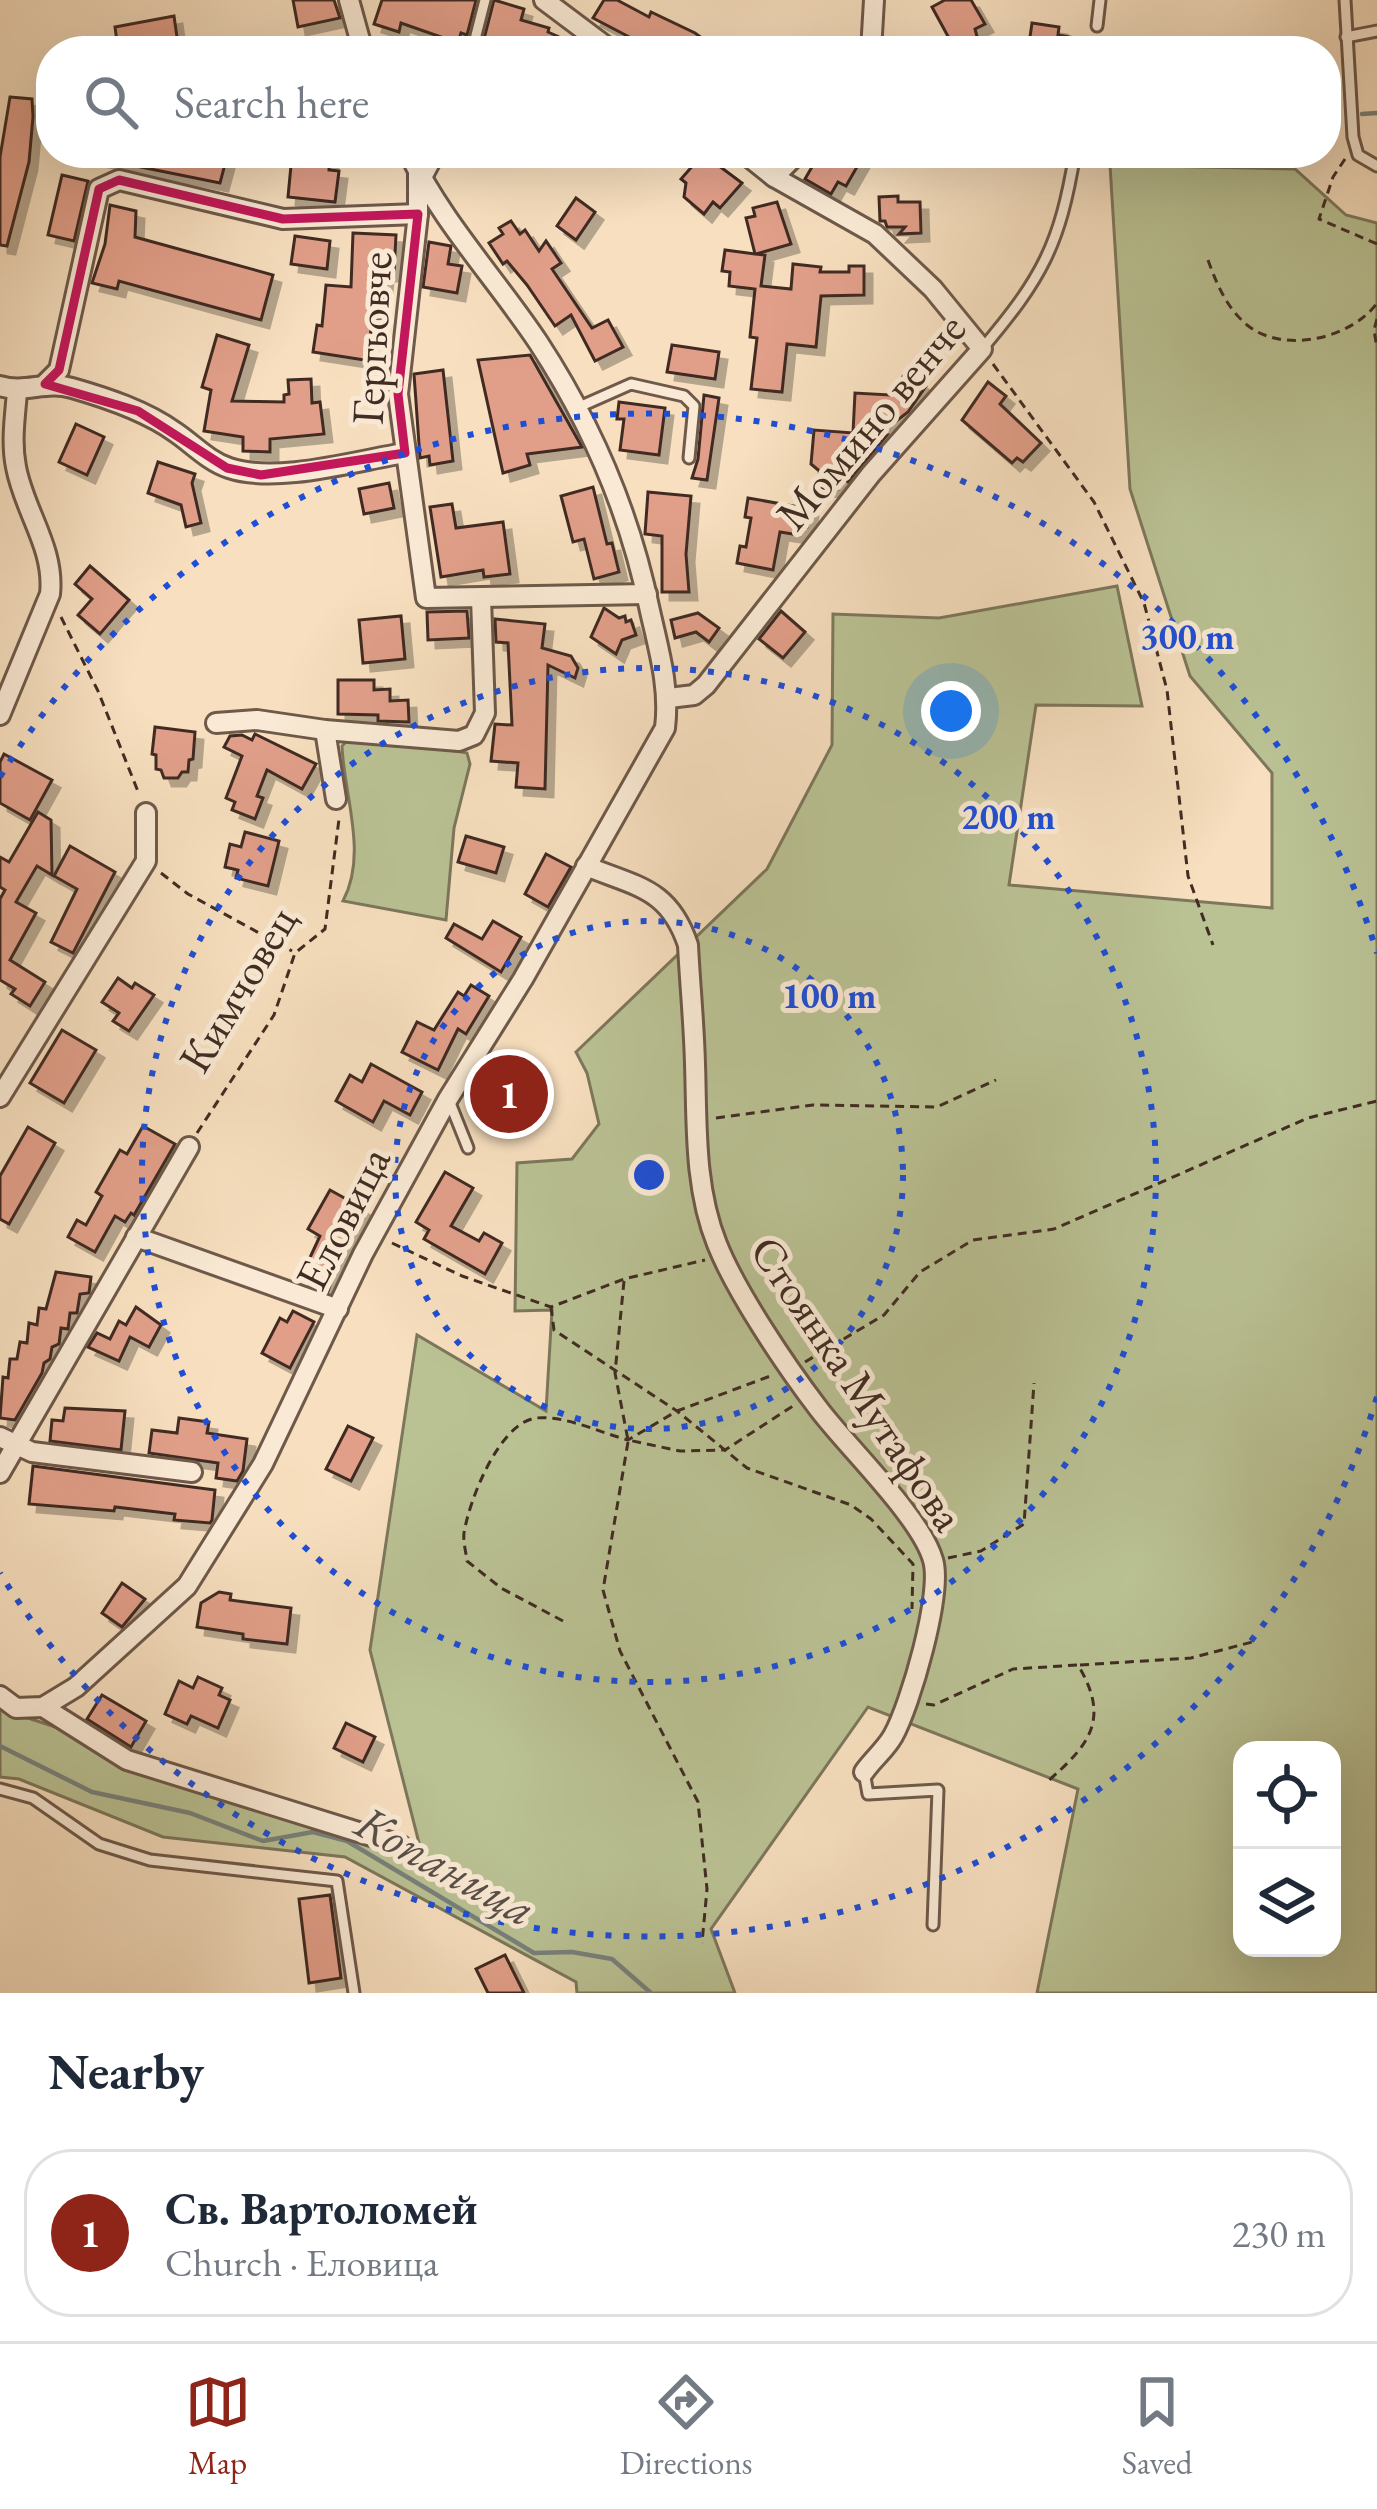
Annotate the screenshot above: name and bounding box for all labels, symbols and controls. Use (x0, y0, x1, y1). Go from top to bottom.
search box (36, 36, 1341, 168)
icon: search (78, 69, 144, 135)
text: Search here (174, 73, 369, 131)
street label: Гергьовче (338, 250, 404, 426)
street label: Момино венче (762, 301, 978, 541)
text: 300 m (1140, 613, 1234, 660)
your location (921, 681, 981, 741)
text: 200 m (961, 793, 1055, 840)
street label: Кимчовец (165, 895, 310, 1083)
text: 100 m (782, 972, 876, 1019)
pin: 1 (470, 1049, 548, 1139)
street label: Еловица (281, 1137, 403, 1299)
centre of rings (628, 1154, 670, 1196)
street label: Стоянка Мутафова (738, 1224, 978, 1542)
map controls (1233, 1741, 1341, 1957)
button: locate (1233, 1741, 1341, 1849)
water label: Копаница (344, 1790, 547, 1940)
button: layers (1233, 1849, 1341, 1957)
text: Nearby (48, 2038, 204, 2104)
text: Св. Вартоломей (165, 2179, 478, 2237)
text: 1 (80, 2208, 100, 2259)
text: 230 m (1232, 2208, 1326, 2259)
text: Church · Еловица (165, 2237, 439, 2288)
tab: Map (185, 2369, 251, 2484)
tab: Directions (620, 2369, 753, 2484)
tab: Saved (1122, 2369, 1192, 2484)

